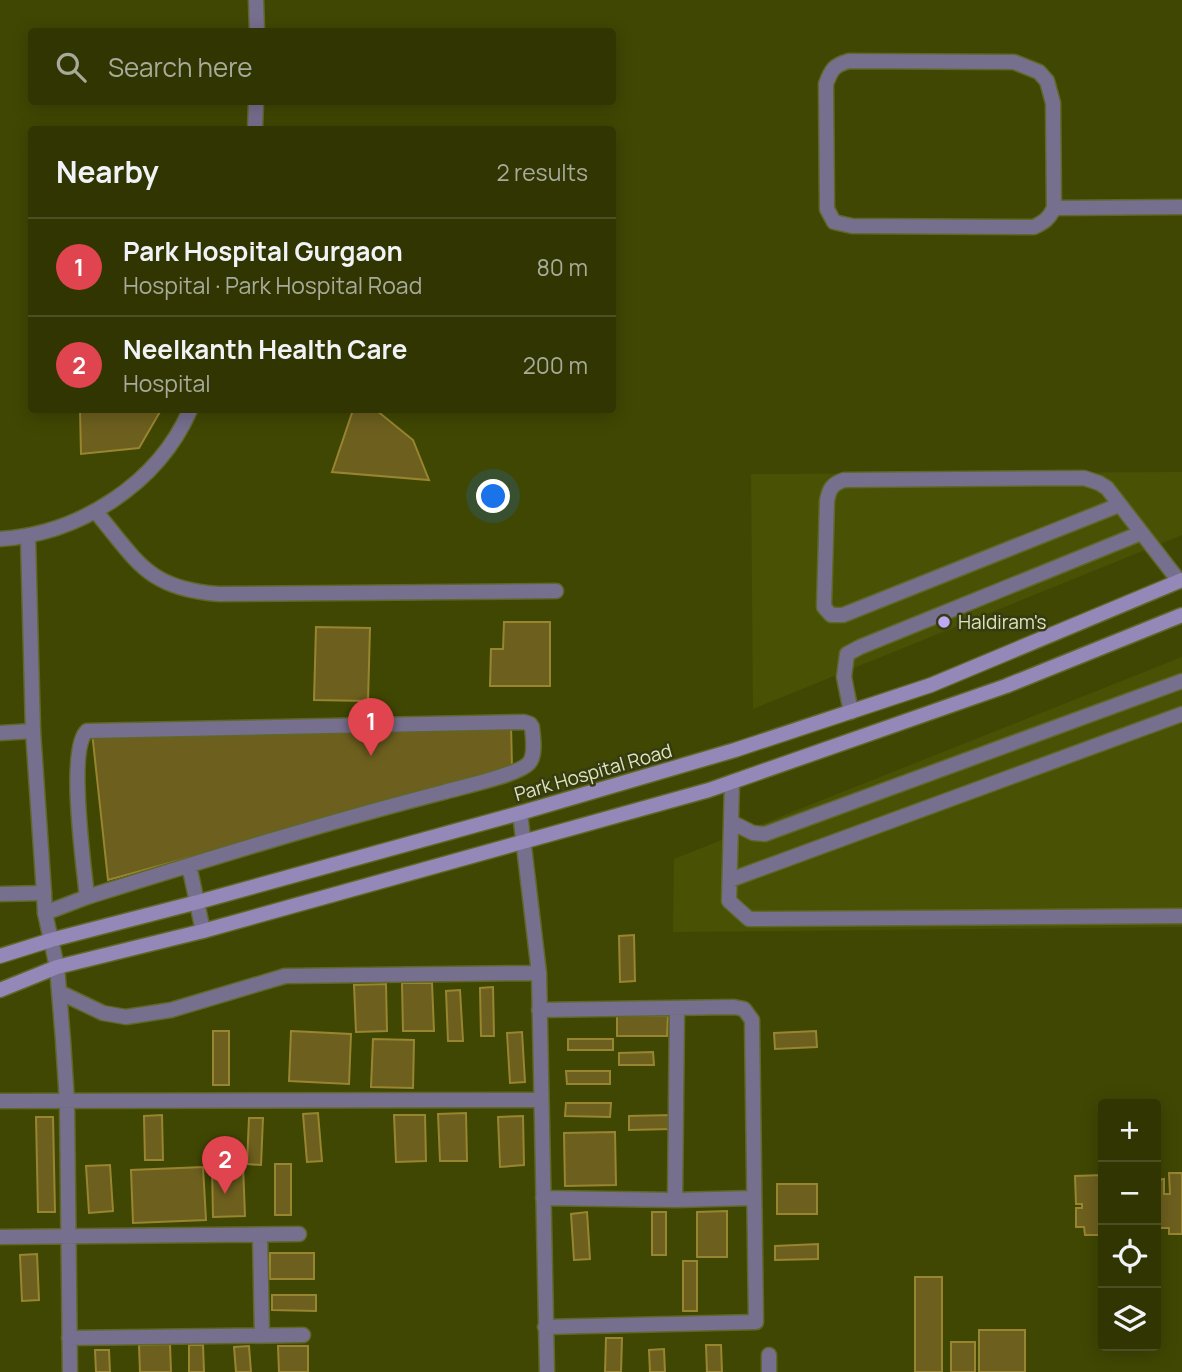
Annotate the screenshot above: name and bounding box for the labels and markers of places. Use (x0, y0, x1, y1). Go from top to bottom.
place label: Haldiram's (958, 609, 1047, 635)
marker: Haldiram's (936, 614, 952, 630)
pin: 1 (348, 698, 394, 756)
pin: 2 (202, 1136, 248, 1194)

